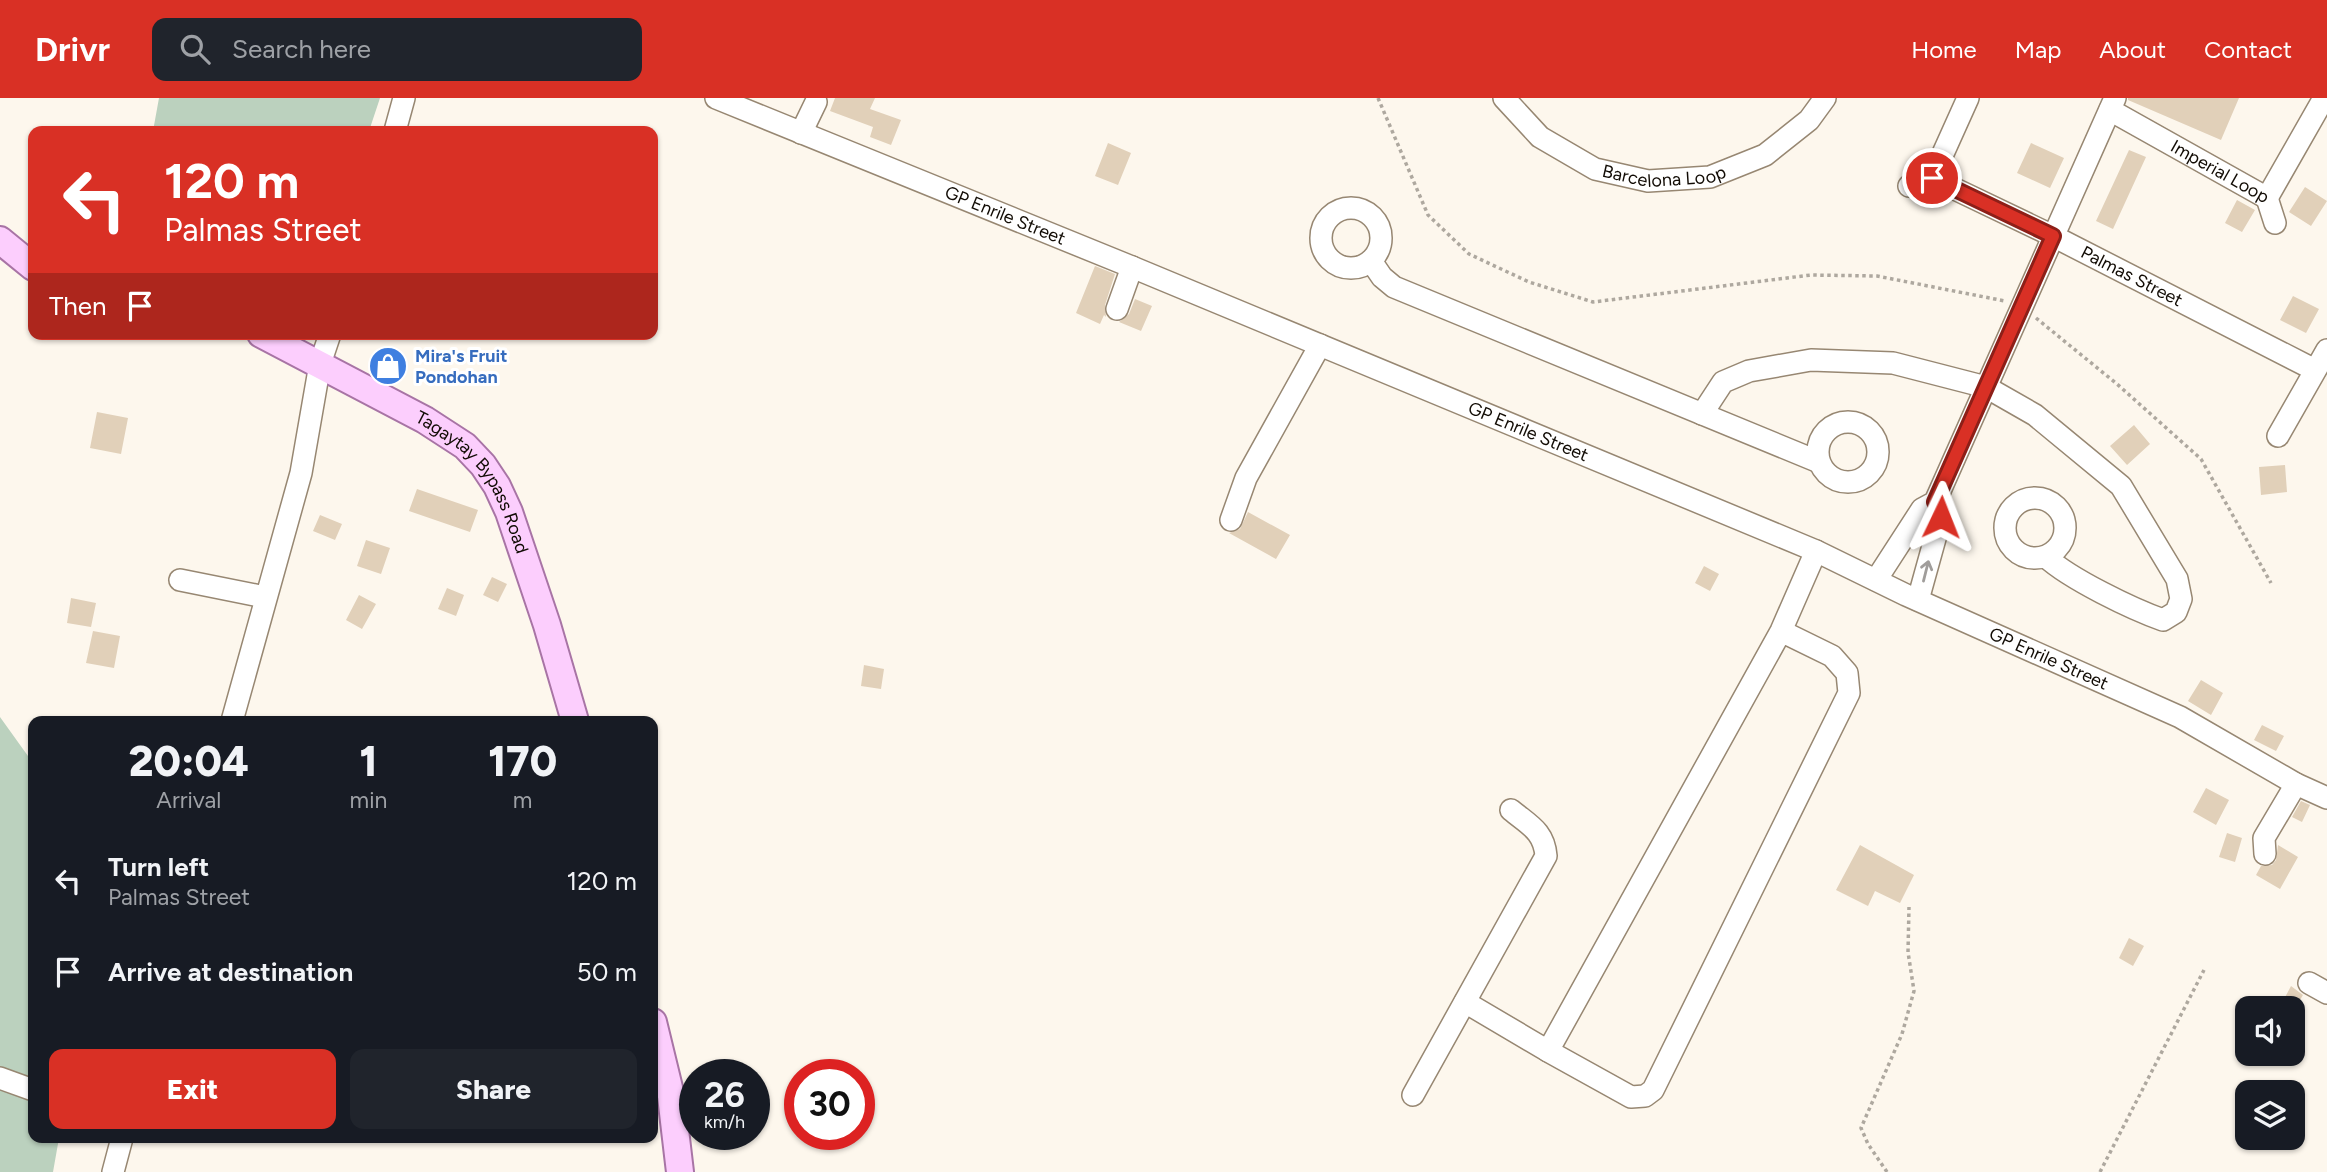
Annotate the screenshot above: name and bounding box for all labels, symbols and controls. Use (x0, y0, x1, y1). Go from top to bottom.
search box (152, 18, 642, 81)
text: Drivr (35, 30, 110, 69)
icon: search (176, 30, 214, 68)
text: Search here (232, 33, 371, 65)
text: Home (1911, 35, 1977, 64)
text: Map (2015, 35, 2061, 64)
text: About (2099, 35, 2166, 64)
text: Contact (2204, 35, 2292, 64)
street label: Imperial Loop (2167, 135, 2273, 208)
pin (1902, 148, 1962, 208)
text: 120 m (164, 151, 299, 210)
icon: left (49, 154, 140, 245)
icon: arrive (1913, 159, 1951, 197)
street label: Barcelona Loop (1600, 160, 1729, 192)
street label: GP Enrile Street (942, 181, 1069, 250)
text: Palmas Street (164, 211, 362, 249)
street label: Palmas Street (2077, 241, 2186, 311)
icon: arrive (121, 287, 159, 325)
text: Then (49, 290, 107, 322)
shop icon: Mira's Fruit Pondohan (367, 345, 409, 387)
place label: Mira's Fruit Pondohan (415, 345, 507, 388)
street label: GP Enrile Street (1465, 397, 1592, 466)
street label: Tagaytay Bypass Road (412, 406, 533, 556)
position arrow (1904, 480, 1978, 554)
one-way arrow (1920, 560, 1933, 583)
street label: GP Enrile Street (1986, 622, 2112, 695)
text: 20:04 (129, 736, 249, 787)
text: 1 (360, 736, 377, 787)
text: 170 (488, 736, 557, 787)
text: Arrival (156, 786, 221, 814)
text: min (350, 786, 387, 814)
text: m (513, 786, 532, 814)
text: Turn left (108, 851, 209, 883)
icon: left (49, 862, 87, 900)
text: 120 m (567, 865, 637, 897)
text: Palmas Street (108, 883, 250, 911)
icon: arrive (49, 953, 87, 991)
text: Arrive at destination (108, 956, 353, 988)
text: 50 m (577, 956, 637, 988)
map controls (2235, 996, 2305, 1150)
button: sound (2235, 996, 2305, 1066)
button: Exit (49, 1049, 336, 1129)
button: Share (350, 1049, 637, 1129)
speed limit sign: 30 (784, 1059, 875, 1150)
text: 26 (704, 1074, 745, 1116)
button: layers (2235, 1080, 2305, 1150)
text: km/h (704, 1111, 745, 1133)

